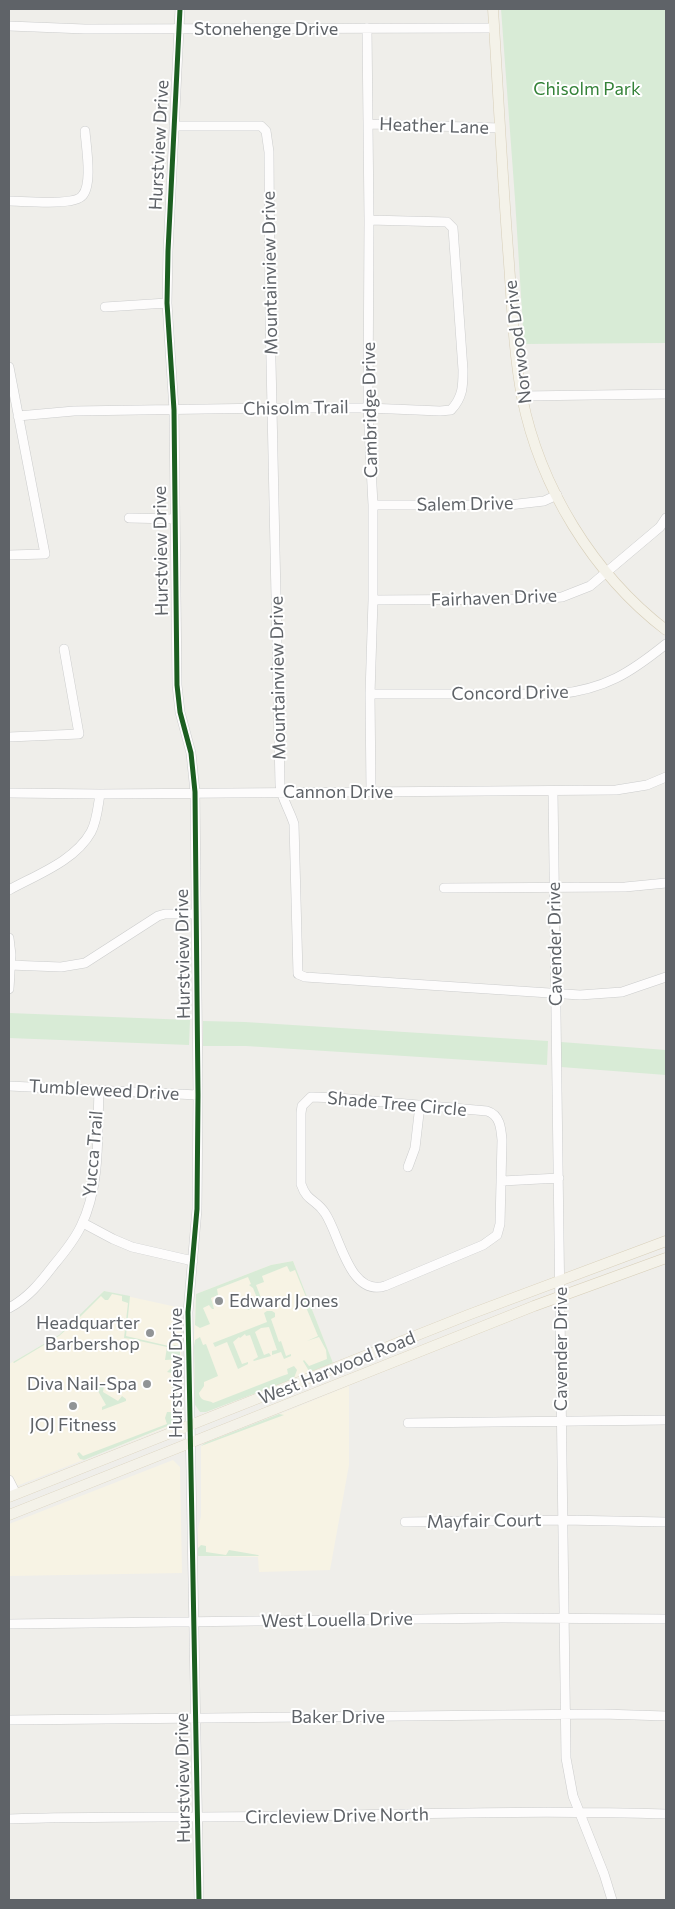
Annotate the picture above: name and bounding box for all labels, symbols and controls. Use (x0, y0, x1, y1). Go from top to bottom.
street label: Stonehenge Drive (194, 18, 338, 40)
park label: Chisolm Park (533, 78, 641, 100)
street label: Hurstview Drive (145, 79, 173, 211)
street label: Heather Lane (379, 113, 489, 139)
street label: Mountainview Drive (258, 191, 282, 355)
street label: Norwood Drive (500, 279, 536, 405)
street label: Cambridge Drive (358, 342, 382, 478)
street label: Chisolm Trail (243, 396, 349, 420)
street label: Hurstview Drive (149, 486, 173, 616)
street label: Salem Drive (416, 492, 514, 516)
street label: Fairhaven Drive (430, 585, 558, 611)
street label: Mountainview Drive (266, 596, 290, 760)
street label: Concord Drive (451, 681, 569, 705)
street label: Cannon Drive (283, 781, 393, 803)
street label: Cavender Drive (543, 882, 567, 1006)
street label: Hurstview Drive (171, 889, 195, 1019)
street label: Tumbleweed Drive (28, 1075, 180, 1105)
street label: Shade Tree Circle (326, 1087, 468, 1121)
street label: Yucca Trail (78, 1110, 108, 1198)
street label: Cavender Drive (550, 1287, 572, 1411)
place label: Edward Jones (229, 1290, 338, 1312)
marker: Edward Jones (213, 1295, 225, 1307)
street label: Hurstview Drive (165, 1308, 187, 1438)
place label: Headquarter Barbershop (36, 1312, 140, 1355)
marker: Headquarter Barbershop (144, 1327, 156, 1339)
street label: West Harwood Road (255, 1327, 419, 1409)
place label: Diva Nail-Spa (27, 1373, 137, 1395)
marker: Diva Nail-Spa (141, 1378, 153, 1390)
marker: JOJ Fitness (67, 1400, 79, 1412)
place label: JOJ Fitness (29, 1414, 117, 1436)
street label: Mayfair Court (426, 1509, 542, 1533)
street label: West Louella Drive (261, 1608, 413, 1632)
street label: Baker Drive (291, 1706, 385, 1728)
street label: Hurstview Drive (171, 1713, 195, 1843)
street label: Circleview Drive North (245, 1804, 429, 1828)

